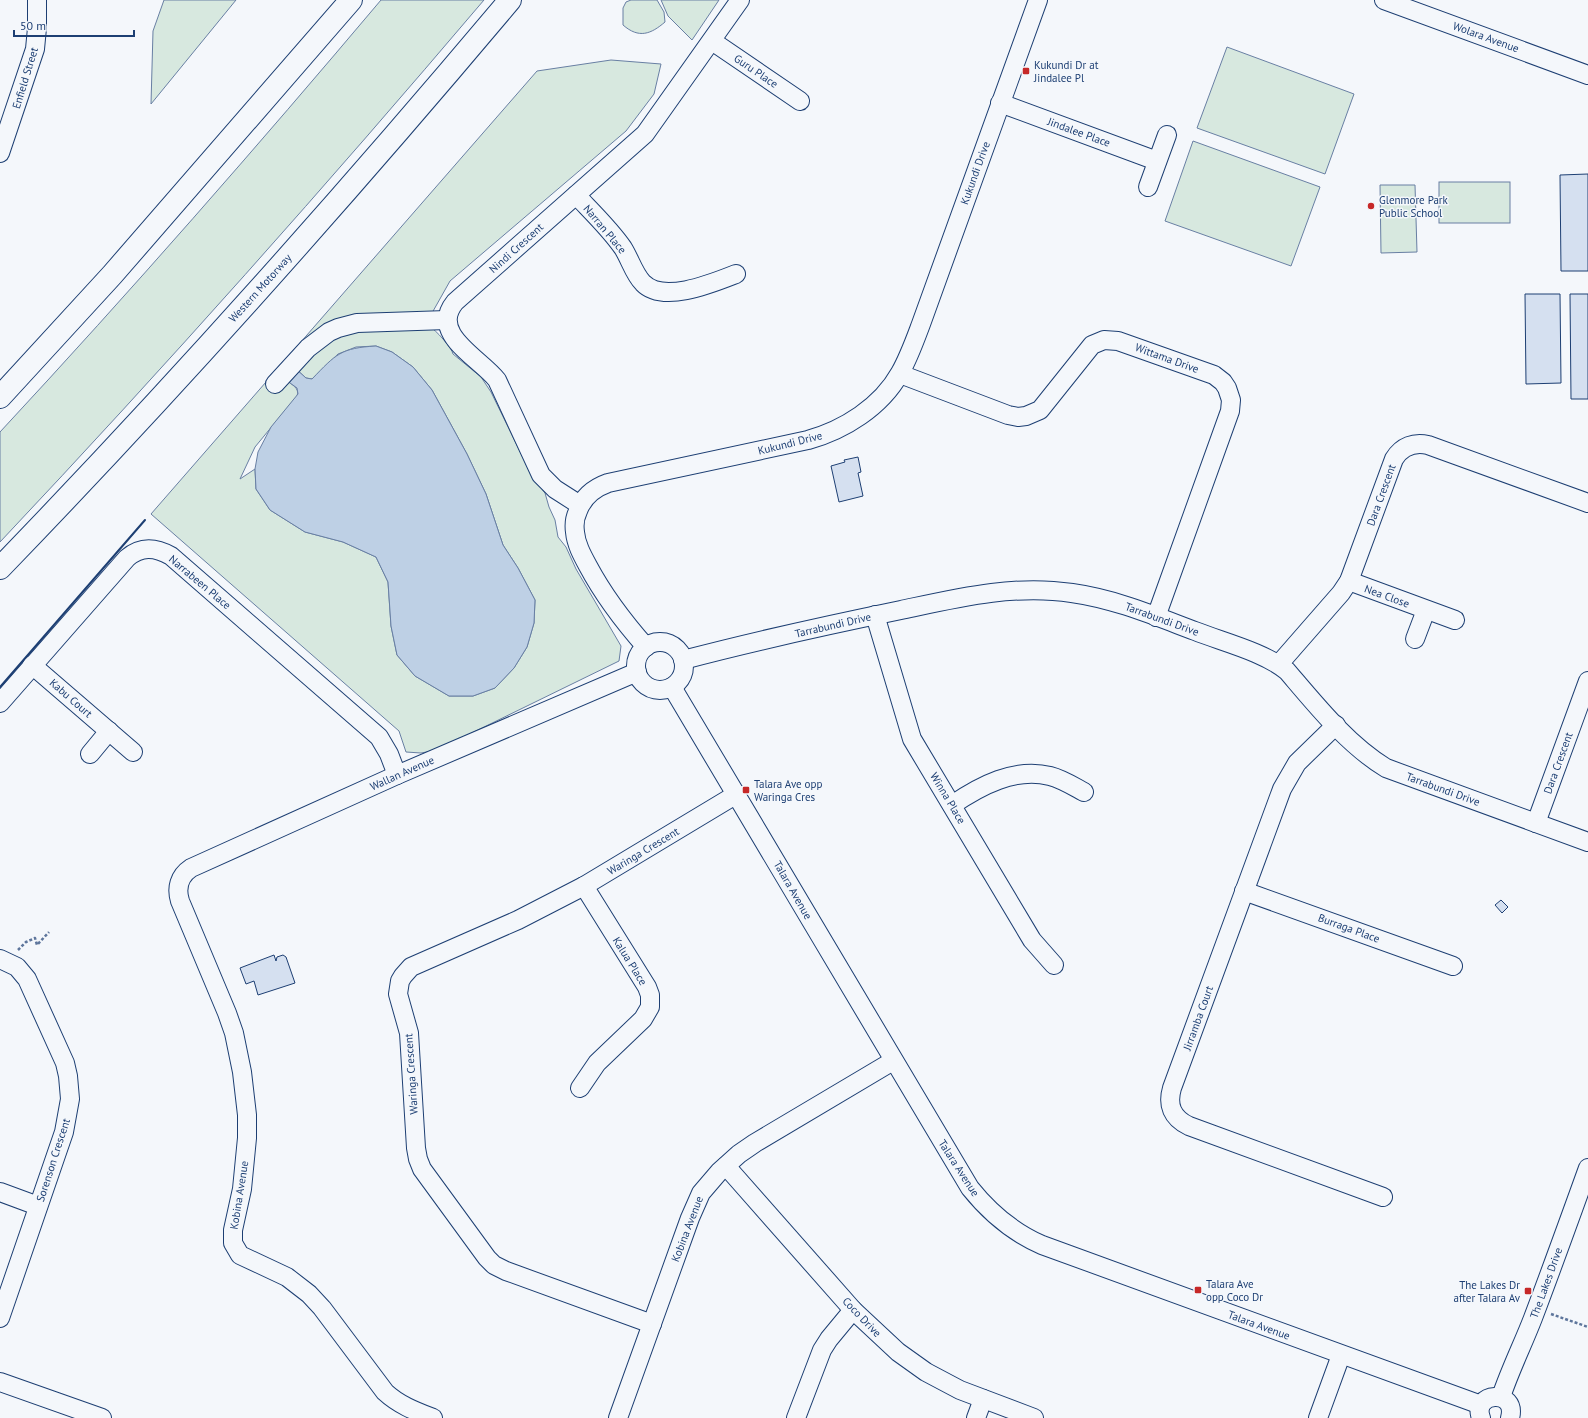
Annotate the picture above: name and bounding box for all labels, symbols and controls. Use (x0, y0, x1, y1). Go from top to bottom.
scale bar (14, 12, 134, 38)
text: 50 m (20, 18, 46, 33)
street label: Wolara Avenue (1451, 19, 1521, 56)
street label: Enfield Street (9, 45, 41, 110)
street label: Guru Place (731, 51, 781, 91)
place label: Kukundi Dr at Jindalee Pl (1033, 58, 1099, 85)
marker: Kukundi Dr at Jindalee Pl (1021, 66, 1031, 76)
street label: Jindalee Place (1045, 114, 1113, 150)
street label: Kukundi Drive (957, 139, 993, 206)
place label: Glenmore Park Public School (1379, 193, 1449, 220)
marker: Glenmore Park Public School (1366, 201, 1376, 211)
street label: Narran Place (580, 202, 630, 257)
street label: Nindi Crescent (486, 220, 546, 276)
street label: Western Motorway (226, 250, 295, 325)
street label: Wittama Drive (1133, 340, 1201, 376)
street label: Kukundi Drive (756, 428, 824, 458)
street label: Dara Crescent (1363, 462, 1399, 528)
street label: Narrabeen Place (166, 552, 234, 612)
street label: Nea Close (1363, 581, 1412, 611)
street label: Tarrabundi Drive (1123, 599, 1201, 639)
street label: Tarrabundi Drive (794, 609, 873, 641)
street label: Kabu Court (47, 676, 95, 721)
street label: Dara Crescent (1540, 730, 1576, 796)
street label: Wallan Avenue (368, 752, 437, 793)
street label: Tarrabundi Drive (1404, 769, 1482, 809)
street label: Winna Place (927, 770, 969, 827)
place label: Talara Ave opp Waringa Cres (754, 777, 822, 804)
marker: Talara Ave opp Waringa Cres (741, 785, 751, 795)
street label: Waringa Crescent (605, 824, 682, 878)
street label: Talara Avenue (771, 858, 816, 922)
street label: Burraga Place (1316, 910, 1382, 946)
street label: Kalua Place (610, 934, 651, 988)
street label: Jirramba Court (1179, 983, 1216, 1053)
street label: Waringa Crescent (401, 1033, 421, 1115)
street label: Sorenson Crescent (33, 1116, 73, 1203)
street label: Talara Avenue (935, 1137, 983, 1199)
street label: Kobina Avenue (227, 1159, 251, 1230)
street label: Kobina Avenue (668, 1194, 706, 1264)
street label: The Lakes Drive (1527, 1245, 1565, 1320)
place label: Talara Ave opp Coco Dr (1206, 1277, 1263, 1304)
place label: The Lakes Dr after Talara Av (1453, 1278, 1521, 1305)
marker: Talara Ave opp Coco Dr (1193, 1285, 1203, 1295)
marker: The Lakes Dr after Talara Av (1523, 1286, 1533, 1296)
street label: Coco Drive (840, 1294, 885, 1340)
street label: Talara Avenue (1226, 1307, 1292, 1343)

